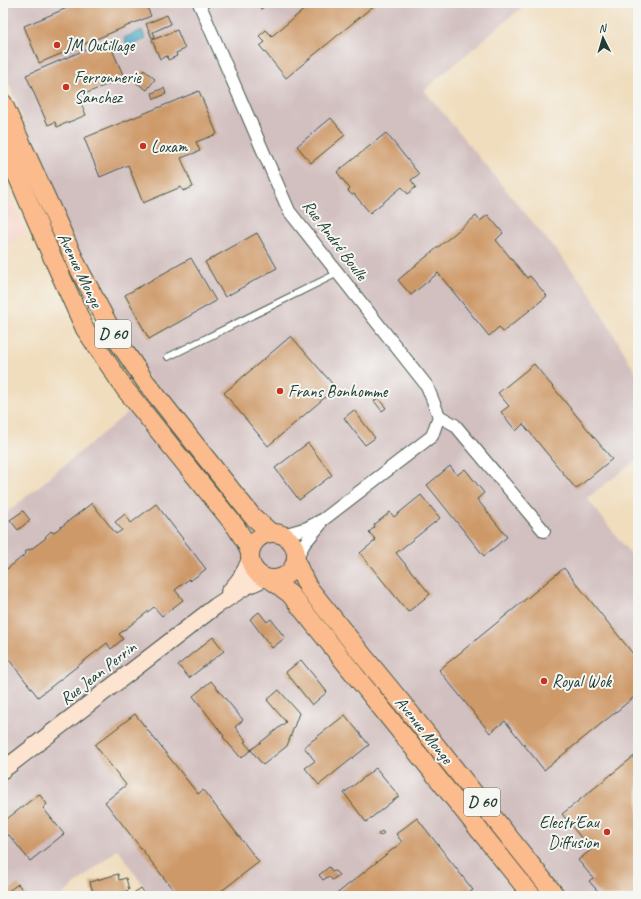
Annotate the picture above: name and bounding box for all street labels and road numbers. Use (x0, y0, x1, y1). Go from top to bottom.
street label: Rue André Boulle (298, 196, 373, 286)
street label: Avenue Monge (53, 229, 108, 312)
road number: D 60 (95, 320, 131, 348)
street label: Rue Jean Perrin (56, 636, 141, 709)
street label: Avenue Monge (390, 692, 458, 769)
road number: D 60 (464, 788, 500, 816)

